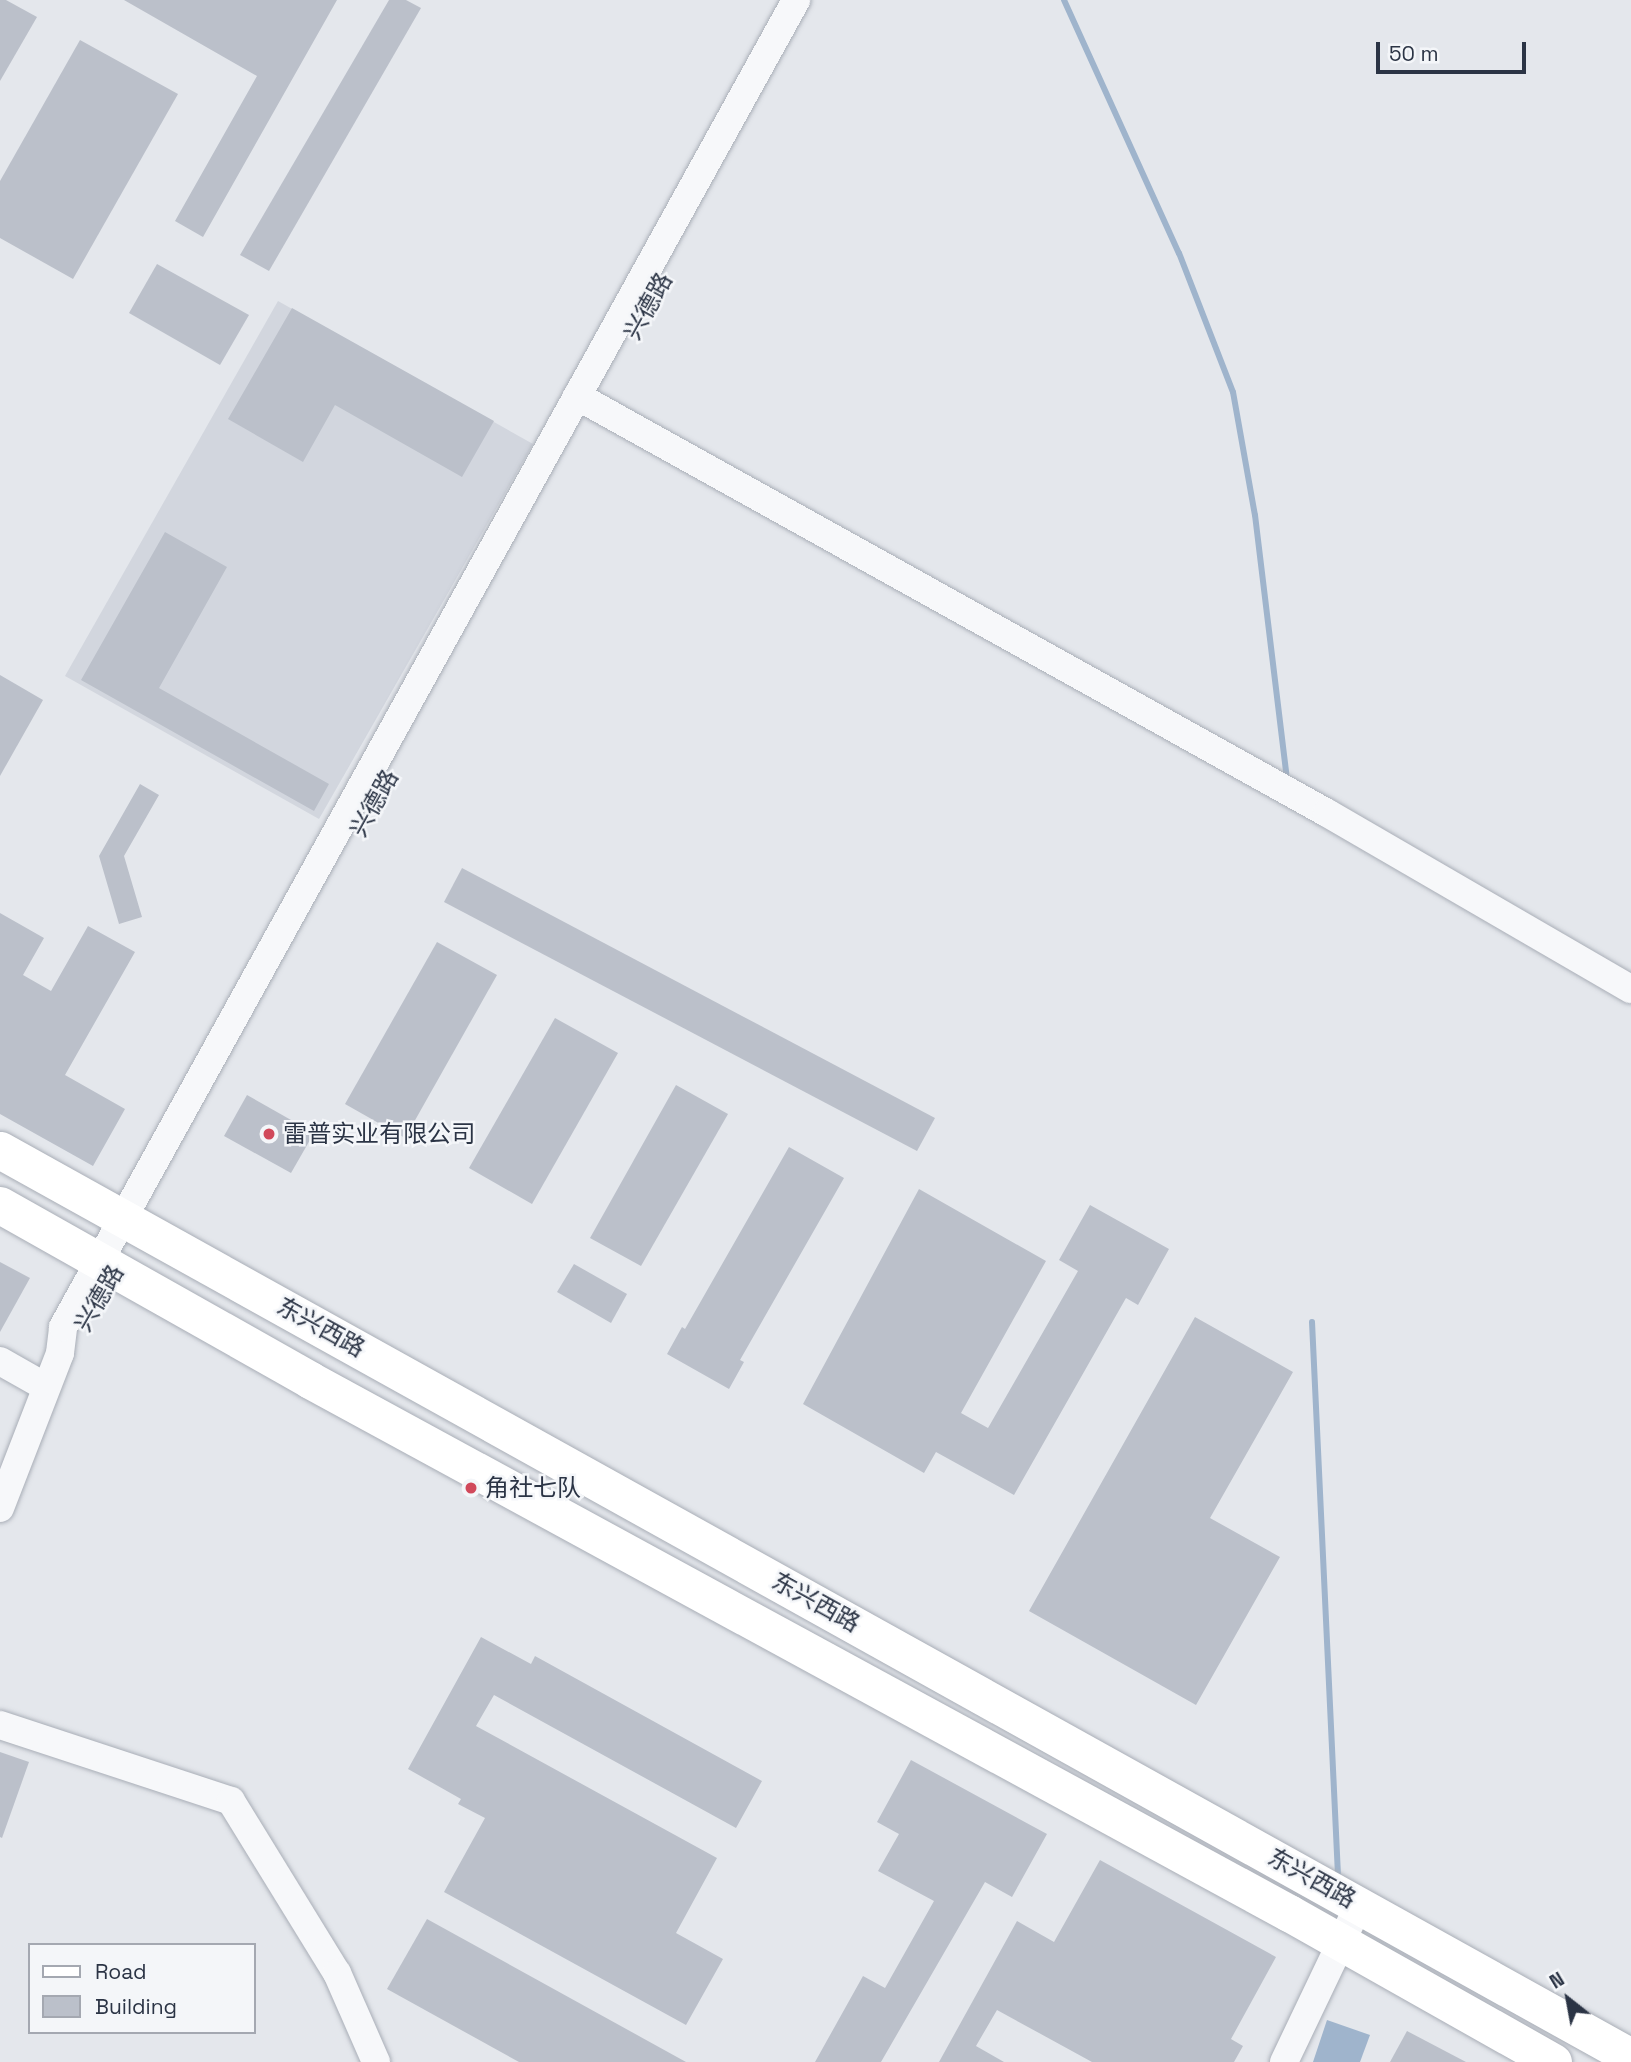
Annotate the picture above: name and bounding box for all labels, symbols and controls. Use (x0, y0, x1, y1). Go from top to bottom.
scale bar (1379, 28, 1530, 72)
text: 50 m (1389, 40, 1439, 67)
street label: 兴德路 (618, 268, 678, 344)
street label: 兴德路 (344, 765, 404, 841)
place label: 雷普实业有限公司 (283, 1120, 475, 1148)
marker: 雷普实业有限公司 (261, 1126, 277, 1142)
street label: 兴德路 (69, 1260, 129, 1336)
street label: 东兴西路 (272, 1291, 370, 1363)
place label: 角社七队 (485, 1474, 581, 1502)
marker: 角社七队 (463, 1480, 479, 1496)
street label: 东兴西路 (767, 1566, 865, 1638)
street label: 东兴西路 (1263, 1842, 1361, 1914)
legend (28, 1943, 256, 2034)
text: Road (95, 1958, 147, 1985)
north arrow (1533, 1964, 1603, 2034)
text: N (1545, 1967, 1569, 1995)
text: Building (95, 1993, 177, 2020)

